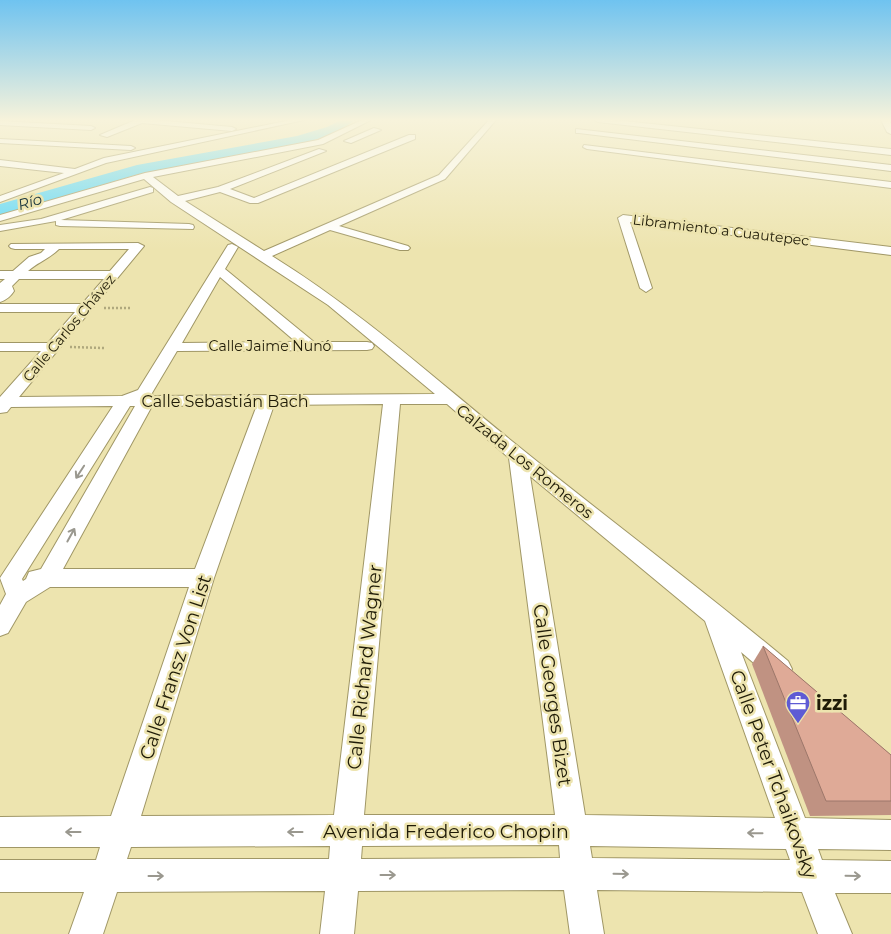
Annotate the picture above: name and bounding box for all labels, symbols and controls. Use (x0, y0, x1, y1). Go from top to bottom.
water label: Río (16, 189, 44, 214)
street label: Libramiento a Cuautepec (632, 210, 810, 250)
street label: Calle Carlos Chávez (19, 271, 119, 385)
street label: Calle Jaime Nunó (209, 337, 332, 355)
street label: Calle Sebastián Bach (141, 392, 309, 411)
street label: Calzada Los Romeros (452, 400, 597, 523)
one-way arrow (75, 464, 85, 478)
one-way arrow (66, 529, 76, 543)
street label: Calle Richard Wagner (342, 563, 387, 771)
street label: Calle Fransz Von List (135, 571, 216, 763)
street label: Calle Georges Bizet (528, 603, 577, 788)
street label: Calle Peter Tchaikovsky (725, 667, 822, 882)
office icon: izzi (785, 690, 811, 724)
place label: izzi (816, 692, 848, 715)
street label: Avenida Frederico Chopin (323, 820, 569, 843)
one-way arrow (65, 827, 81, 837)
one-way arrow (287, 827, 304, 837)
one-way arrow (747, 828, 764, 838)
one-way arrow (612, 869, 628, 879)
one-way arrow (380, 870, 396, 880)
one-way arrow (147, 871, 163, 881)
one-way arrow (845, 872, 861, 881)

